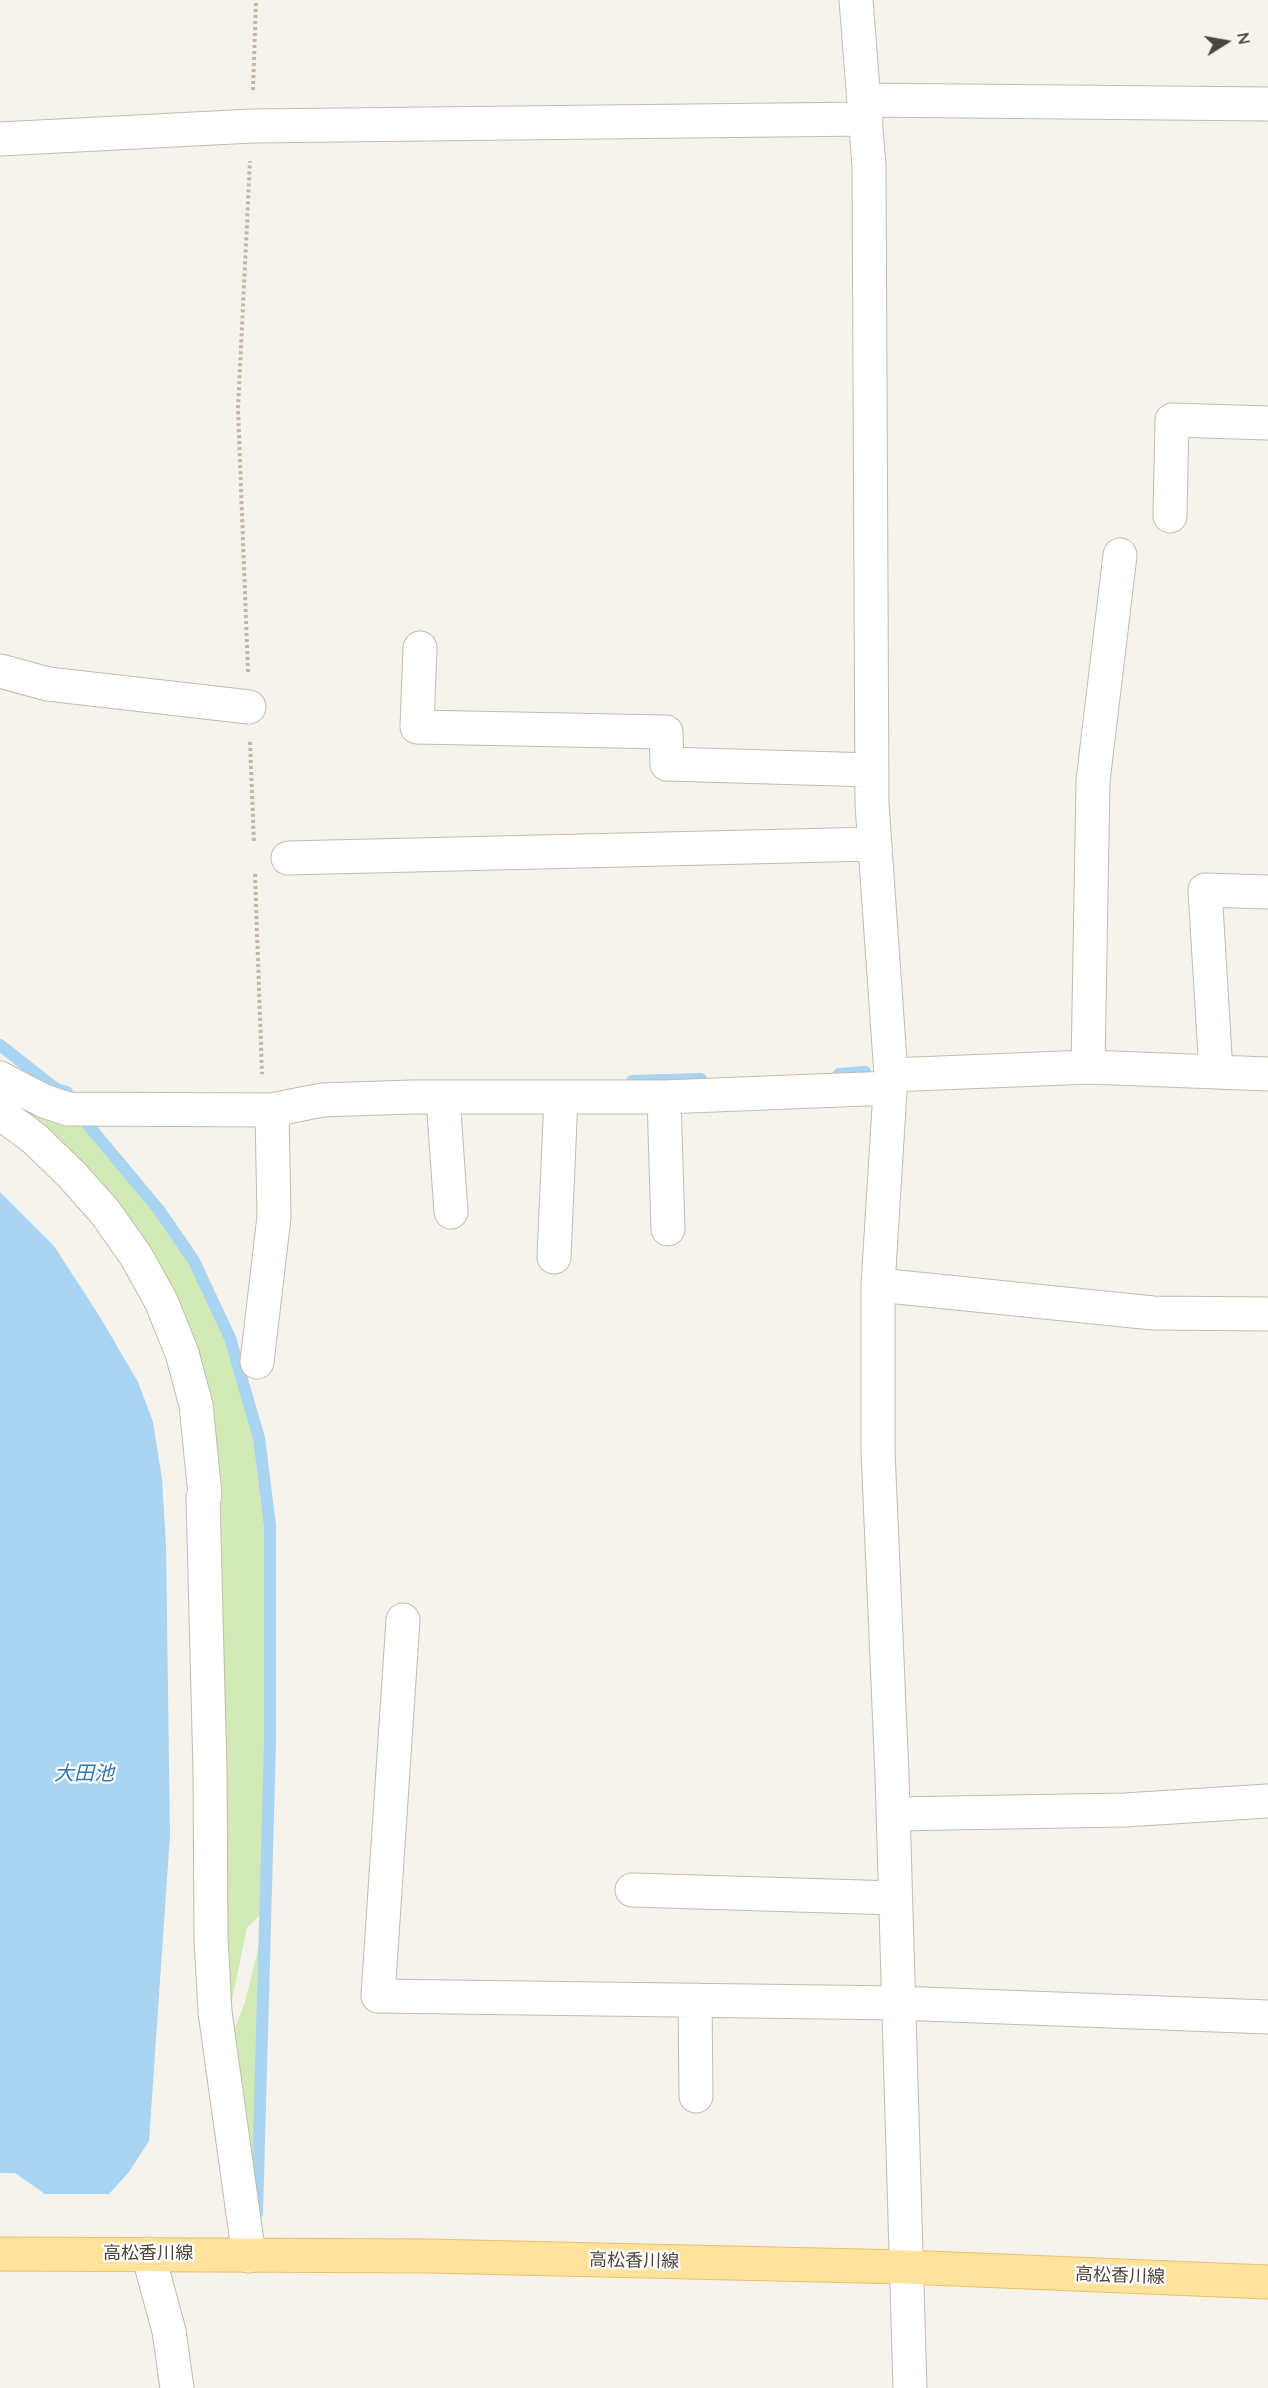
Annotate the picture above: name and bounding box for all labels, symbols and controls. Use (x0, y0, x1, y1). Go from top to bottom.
north arrow (1196, 12, 1256, 72)
text: N (1233, 31, 1255, 46)
water label: 大田池 (54, 1762, 114, 1786)
street label: 高松香川線 (103, 2243, 193, 2265)
street label: 高松香川線 (589, 2249, 679, 2273)
street label: 高松香川線 (1075, 2264, 1165, 2288)

